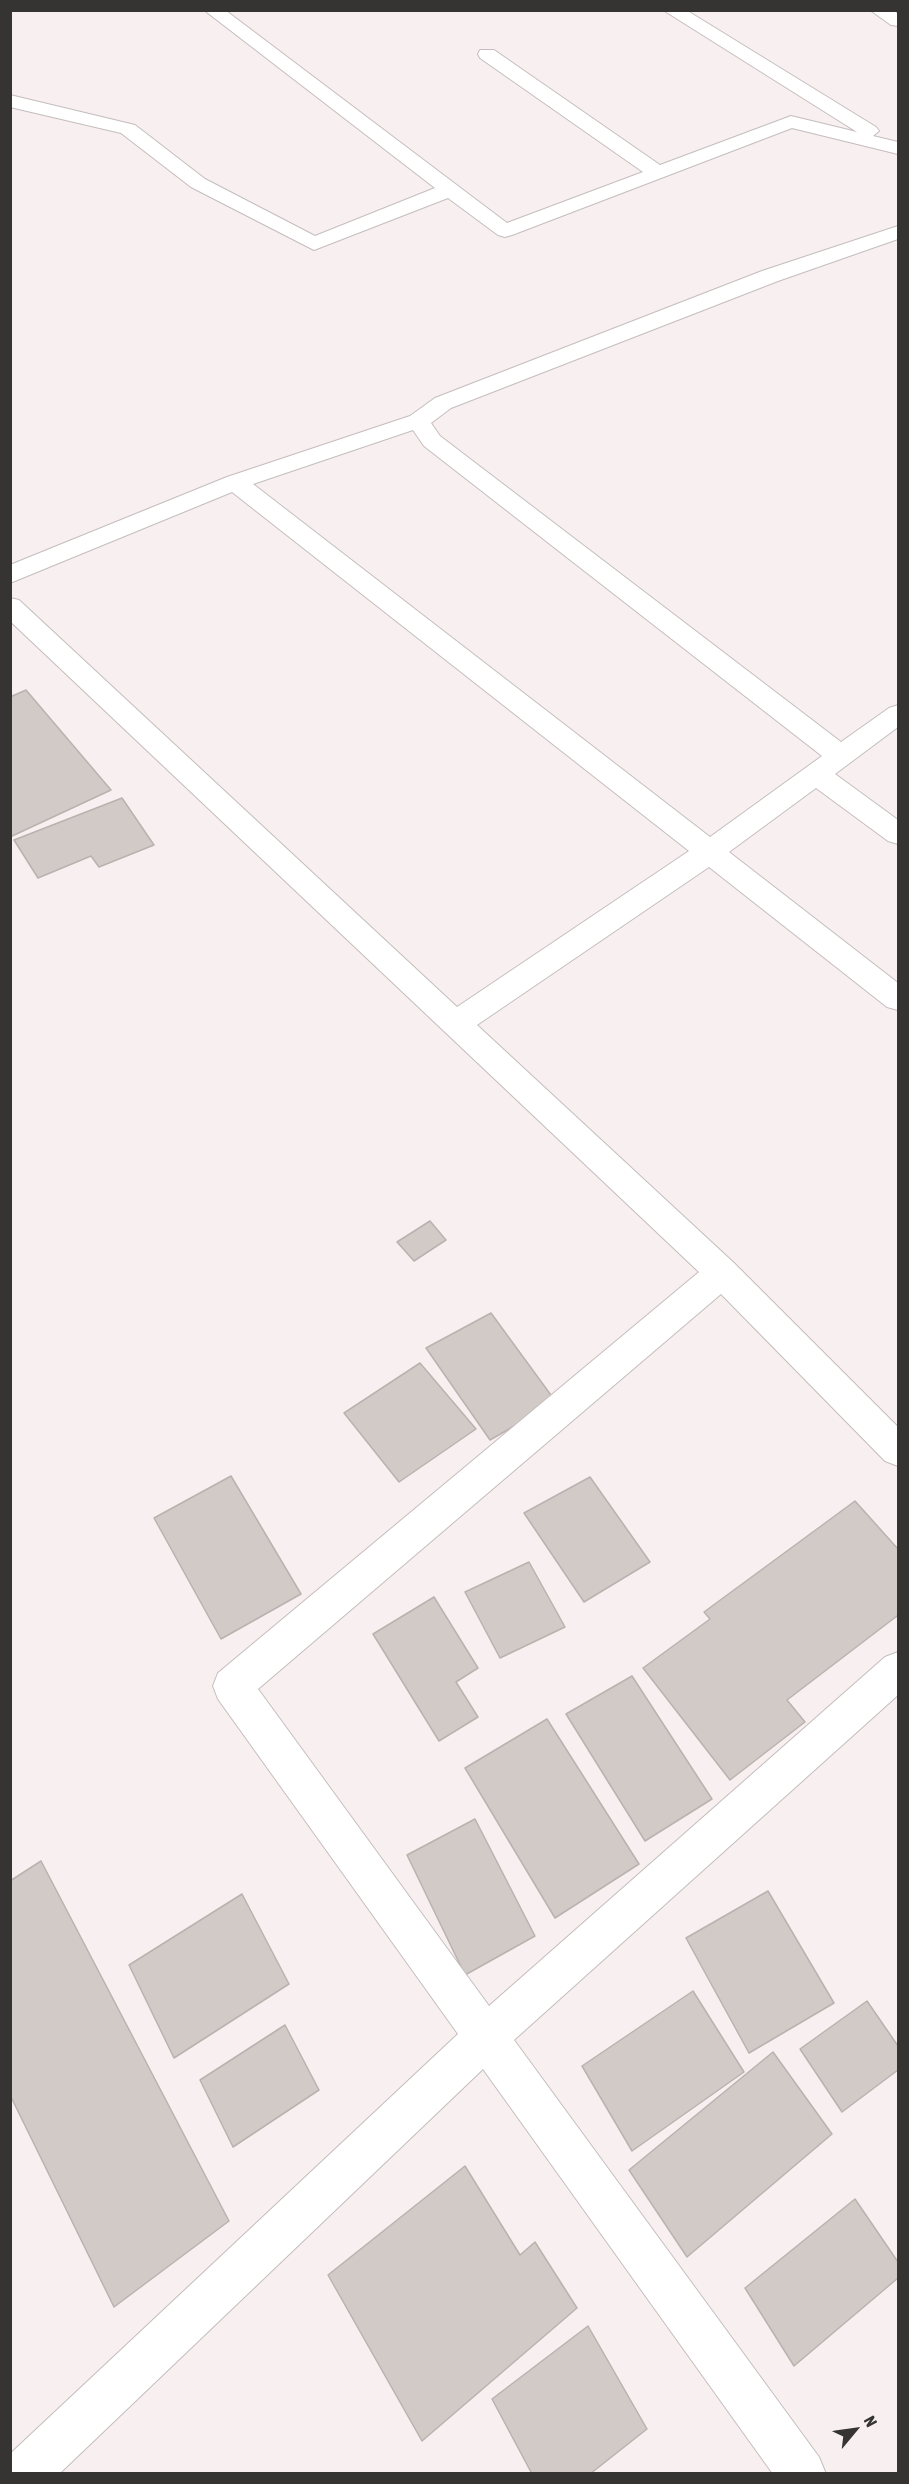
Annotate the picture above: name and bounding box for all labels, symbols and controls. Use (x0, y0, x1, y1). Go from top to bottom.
north arrow (825, 2400, 885, 2460)
text: N (861, 2413, 881, 2430)

